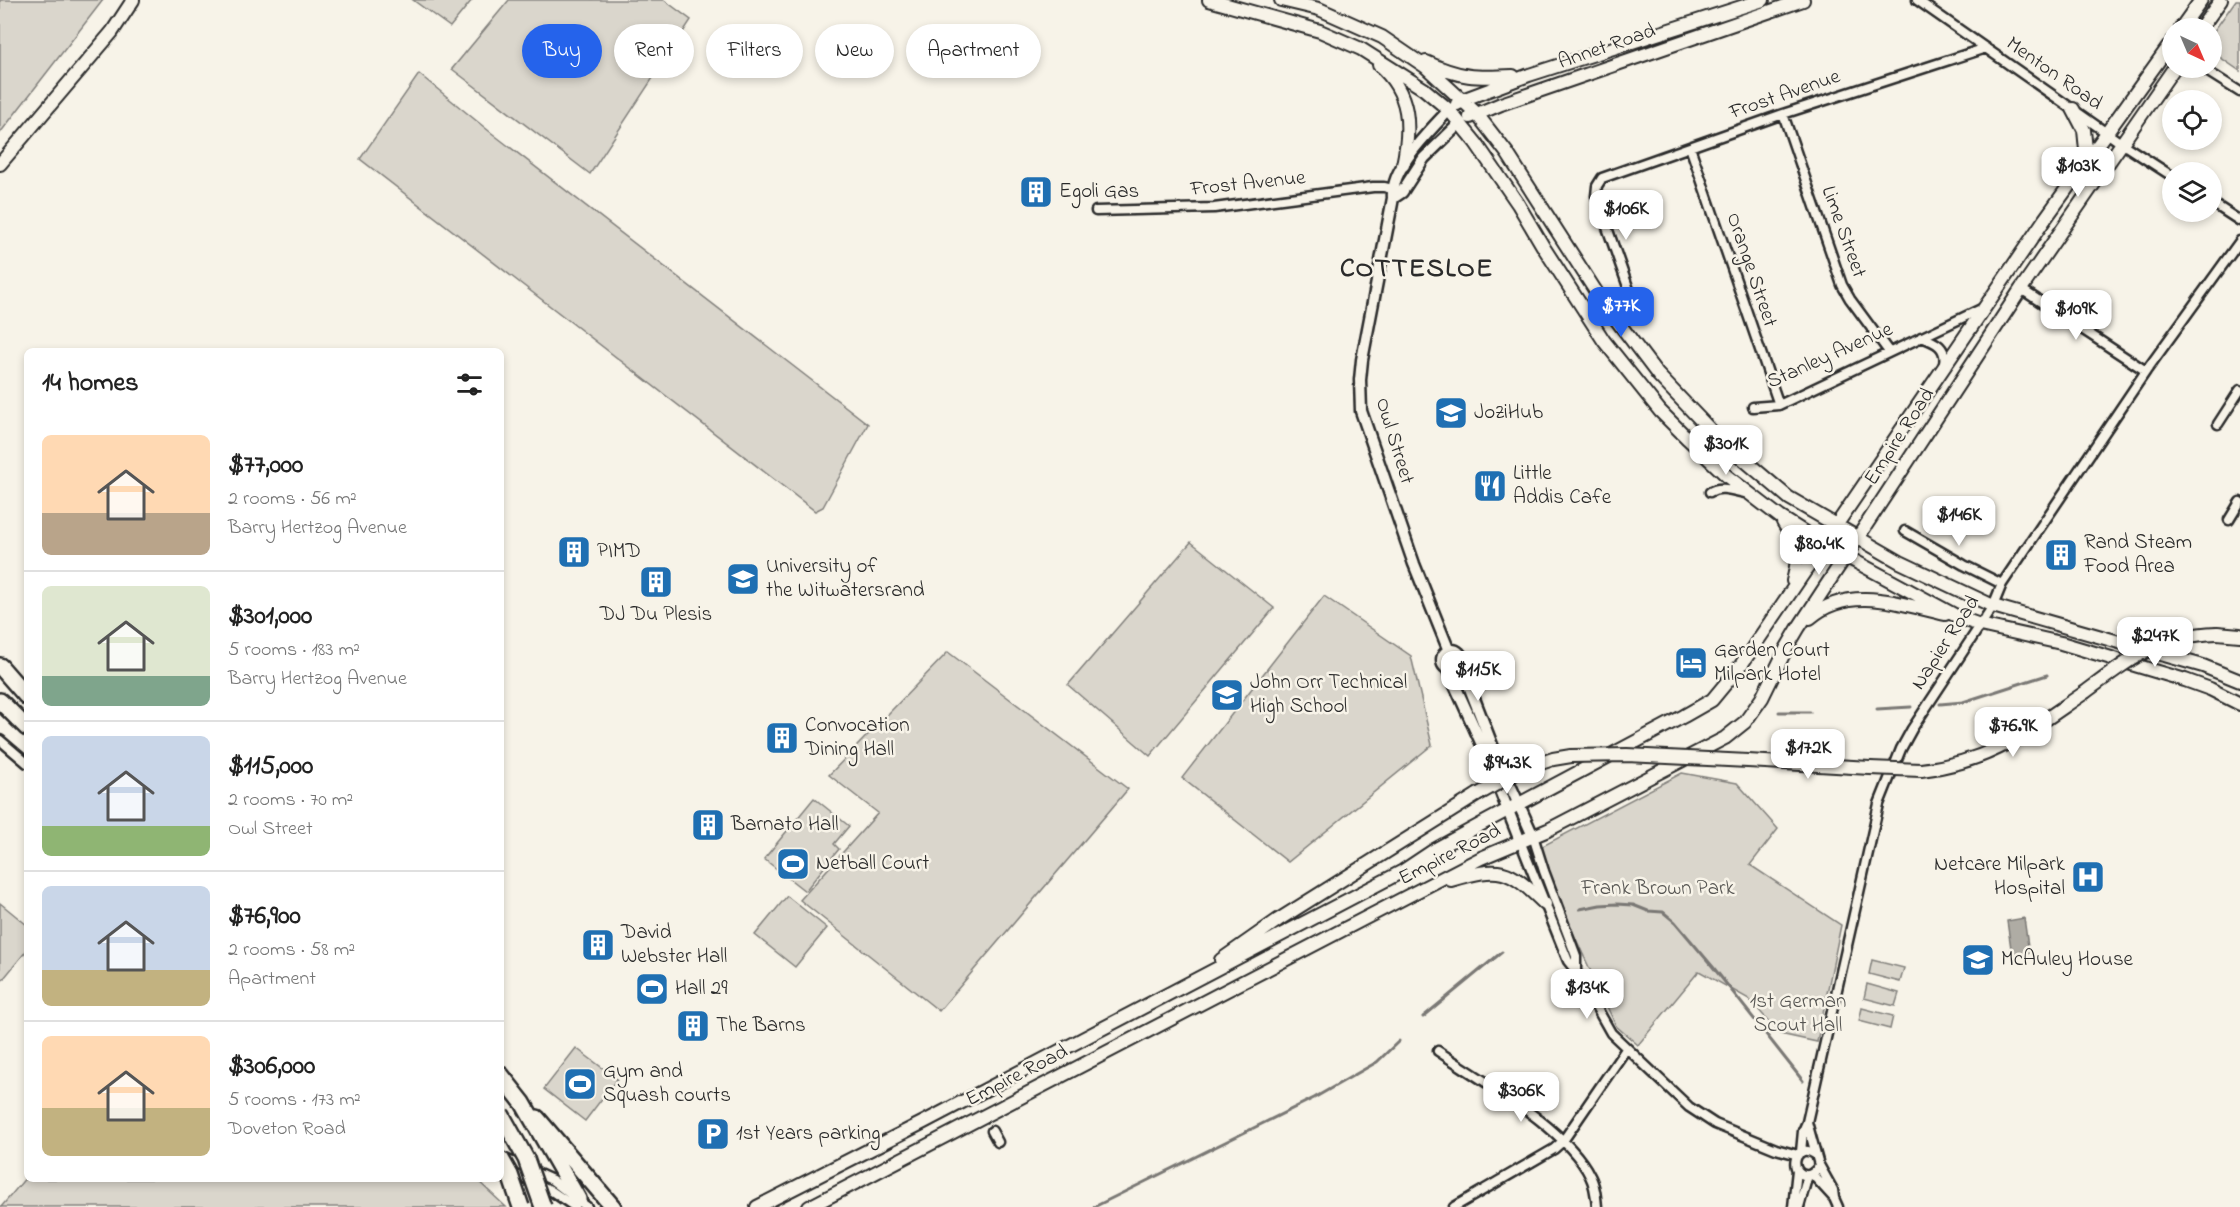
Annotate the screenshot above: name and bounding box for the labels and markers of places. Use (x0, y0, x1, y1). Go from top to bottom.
pin: $103K (2036, 147, 2120, 198)
building icon: Egoli Gas (1018, 174, 1054, 210)
place label: Egoli Gas (1059, 177, 1139, 209)
pin: $106K (1584, 190, 1668, 241)
pin: $77K (1585, 287, 1657, 338)
pin: $109K (2034, 290, 2118, 341)
school or university icon: JoziHub (1433, 395, 1469, 431)
place label: JoziHub (1474, 398, 1543, 428)
pin: $301K (1684, 425, 1768, 476)
place label: Little Addis Cafe (1513, 459, 1612, 513)
restaurant icon: Little Addis Cafe (1472, 468, 1508, 504)
pin: $146K (1917, 496, 2001, 547)
pin: $80.4K (1770, 525, 1868, 576)
place label: Rand Steam Food Area (2083, 528, 2192, 582)
building icon: PIMD (556, 534, 592, 570)
place label: PIMD (597, 537, 641, 567)
building icon: Rand Steam Food Area (2043, 537, 2079, 573)
place label: University of the Witwatersrand (766, 552, 925, 606)
school or university icon: University of the Witwatersrand (725, 561, 761, 597)
building icon: DJ Du Plesis (638, 564, 674, 600)
place label: DJ Du Plesis (599, 600, 712, 630)
pin: $247K (2113, 617, 2197, 668)
place label: Garden Court Milpark Hotel (1714, 636, 1830, 690)
hotel icon: Garden Court Milpark Hotel (1673, 645, 1709, 681)
pin: $115K (1436, 651, 1520, 702)
place label: John Orr Technical High School (1250, 668, 1407, 724)
school or university icon: John Orr Technical High School (1209, 677, 1245, 713)
pin: $76.9K (1964, 707, 2062, 758)
place label: Convocation Dining Hall (804, 711, 910, 767)
building icon: Convocation Dining Hall (764, 720, 800, 756)
pin: $172K (1766, 729, 1850, 780)
pin: $94.3K (1458, 744, 1556, 795)
building icon: Barnato Hall (690, 807, 726, 843)
place label: Barnato Hall (730, 810, 839, 840)
sports icon: Netball Court (775, 846, 811, 882)
place label: Netball Court (816, 849, 929, 879)
place label: Netcare Milpark Hospital (1934, 850, 2066, 904)
hospital icon: Netcare Milpark Hospital (2070, 859, 2106, 895)
place label: David Webster Hall (620, 918, 727, 972)
building icon: David Webster Hall (580, 927, 616, 963)
school or university icon: McAuley House (1960, 942, 1996, 978)
place label: McAuley House (2001, 945, 2134, 977)
pin: $134K (1545, 969, 1629, 1020)
sports icon: Hall 29 (634, 971, 670, 1007)
place label: Hall 29 (675, 974, 728, 1004)
building icon: The Barns (675, 1008, 711, 1044)
place label: The Barns (716, 1011, 806, 1041)
place label: Gym and Squash courts (603, 1057, 731, 1111)
sports icon: Gym and Squash courts (562, 1066, 598, 1102)
pin: $306K (1479, 1072, 1563, 1123)
parking icon: 1st Years parking (695, 1116, 731, 1152)
place label: 1st Years parking (736, 1119, 881, 1151)

